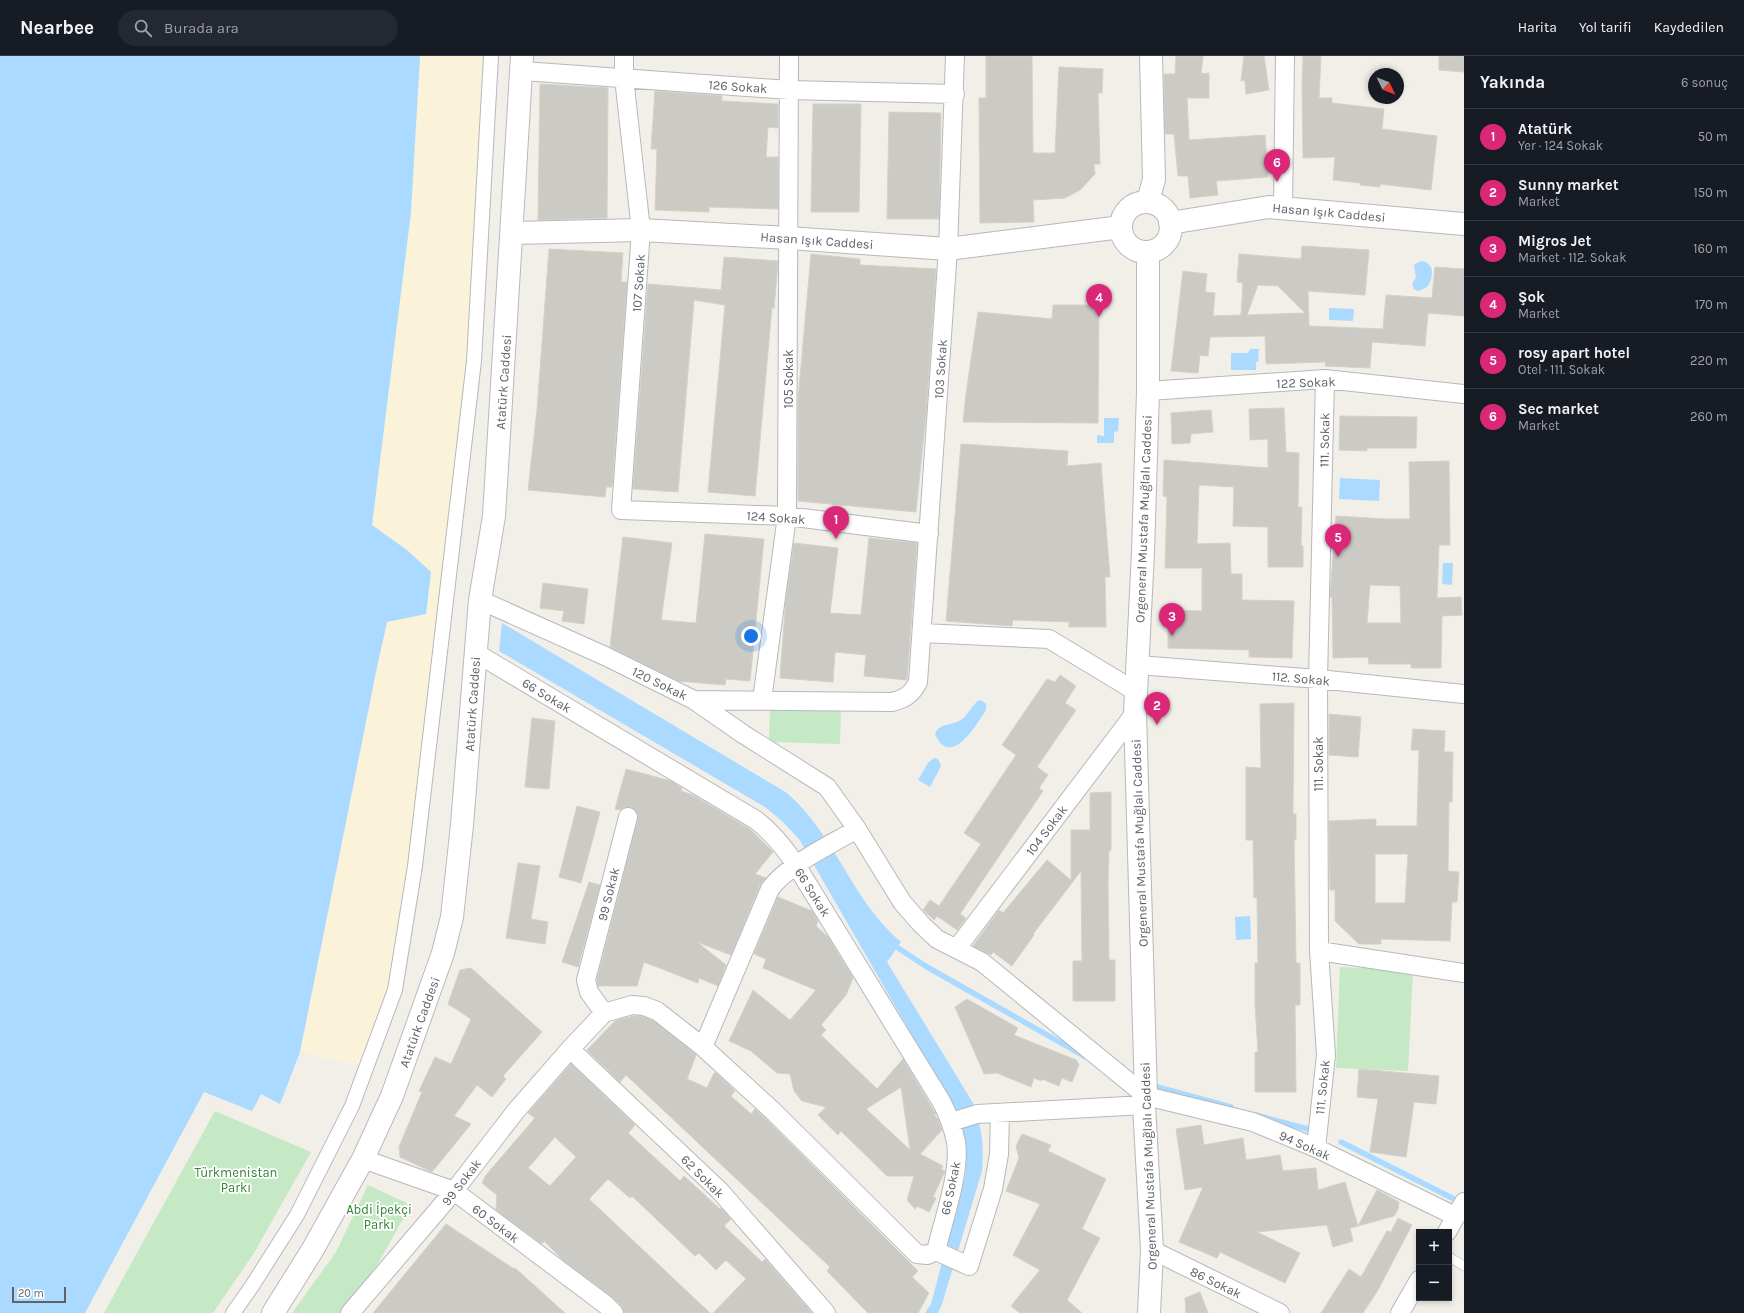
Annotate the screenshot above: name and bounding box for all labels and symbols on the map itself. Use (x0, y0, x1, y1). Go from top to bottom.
north arrow (1368, 68, 1404, 104)
street label: 126 Sokak (708, 77, 768, 96)
pin: 6 (1264, 149, 1290, 182)
street label: Hasan Işık Caddesi (1272, 200, 1386, 225)
street label: Hasan Işık Caddesi (760, 229, 874, 252)
street label: 107 Sokak (629, 254, 648, 312)
pin: 4 (1086, 284, 1112, 317)
street label: Atatürk Caddesi (493, 334, 514, 430)
street label: 103 Sokak (931, 339, 950, 399)
street label: 105 Sokak (781, 349, 796, 409)
street label: 122 Sokak (1276, 374, 1336, 391)
street label: 111. Sokak (1317, 412, 1332, 468)
street label: Orgeneral Mustafa Muğlalı Caddesi (1132, 415, 1155, 623)
pin: 1 (823, 506, 849, 539)
street label: 124 Sokak (746, 508, 806, 527)
pin: 5 (1325, 524, 1351, 557)
pin: 3 (1159, 603, 1185, 636)
your location (741, 626, 761, 646)
street label: Atatürk Caddesi (462, 656, 483, 752)
street label: 120 Sokak (630, 664, 690, 703)
street label: 112. Sokak (1271, 668, 1331, 689)
street label: 66 Sokak (519, 675, 574, 716)
pin: 2 (1144, 692, 1170, 725)
street label: 111. Sokak (1311, 736, 1326, 792)
street label: Orgeneral Mustafa Muğlalı Caddesi (1128, 739, 1151, 947)
street label: 104 Sokak (1023, 802, 1070, 858)
street label: 66 Sokak (792, 865, 833, 919)
street label: 99 Sokak (595, 866, 622, 923)
street label: Atatürk Caddesi (396, 975, 443, 1070)
street label: 111. Sokak (1312, 1059, 1333, 1115)
street label: Orgeneral Mustafa Muğlalı Caddesi (1137, 1062, 1160, 1270)
street label: 94 Sokak (1277, 1127, 1333, 1163)
street label: 62 Sokak (678, 1152, 727, 1201)
street label: 99 Sokak (439, 1156, 484, 1209)
street label: 66 Sokak (937, 1160, 964, 1216)
park label: Türkmenistan Parkı (195, 1165, 277, 1195)
street label: 60 Sokak (469, 1201, 522, 1246)
park label: Abdi İpekçi Parkı (346, 1202, 412, 1232)
street label: 86 Sokak (1188, 1264, 1244, 1301)
scale bar (12, 1285, 66, 1304)

